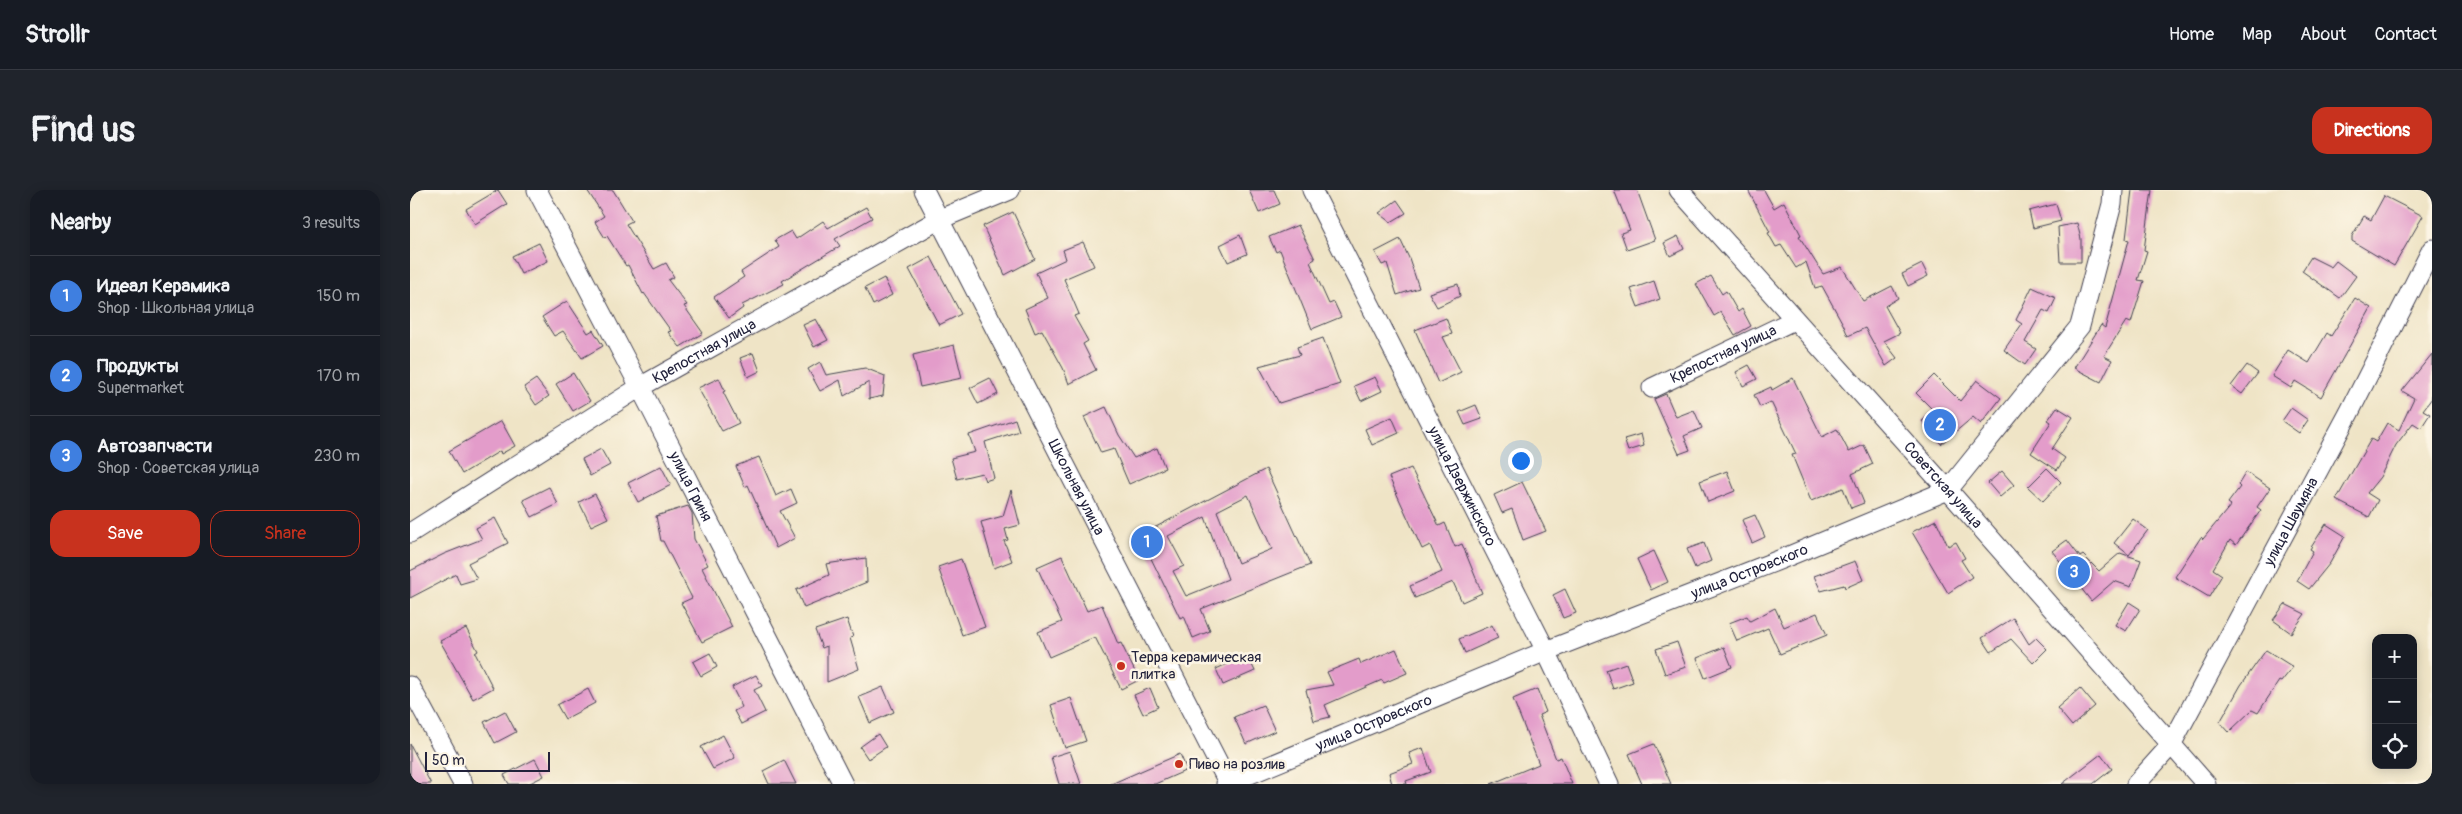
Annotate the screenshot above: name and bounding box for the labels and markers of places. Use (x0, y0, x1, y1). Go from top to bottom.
pin: 2 (1924, 406, 1956, 444)
pin: 1 (1131, 523, 1163, 561)
pin: 3 (2058, 553, 2090, 591)
place label: Терра керамическая плитка (1131, 648, 1261, 684)
marker: Терра керамическая плитка (1115, 660, 1127, 672)
place label: Пиво на розлив (1189, 755, 1285, 774)
marker: Пиво на розлив (1173, 758, 1185, 770)

